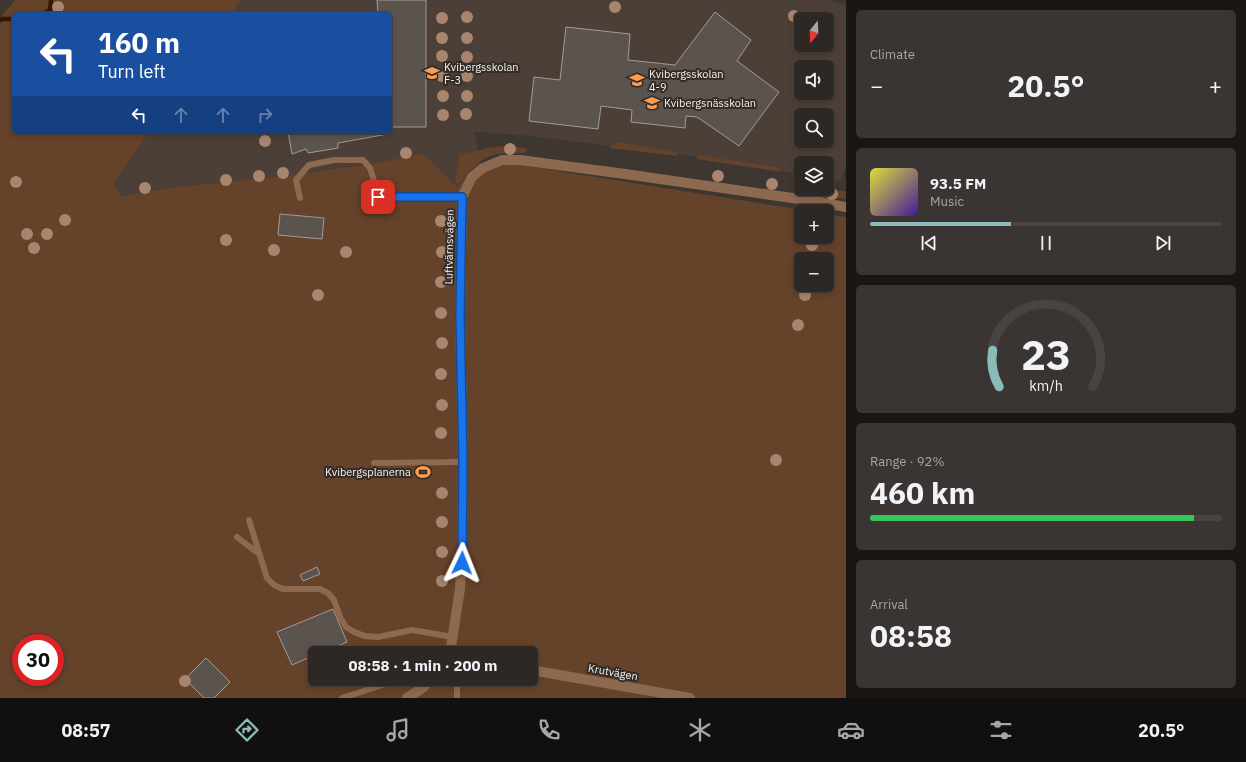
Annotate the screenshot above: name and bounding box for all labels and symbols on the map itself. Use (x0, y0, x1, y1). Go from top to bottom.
north arrow (794, 12, 834, 52)
place label: Kvibergsskolan F-3 (444, 60, 519, 87)
school or university icon: Kvibergsskolan F-3 (423, 64, 441, 82)
place label: Kvibergsskolan 4-9 (649, 67, 724, 94)
school or university icon: Kvibergsskolan 4-9 (628, 71, 646, 89)
school or university icon: Kvibergsnässkolan (643, 94, 661, 112)
place label: Kvibergsnässkolan (664, 96, 756, 110)
pin (361, 180, 395, 214)
street label: Luftvärnsvägen (441, 209, 457, 285)
sports icon: Kvibergsplanerna (414, 463, 432, 481)
place label: Kvibergsplanerna (325, 465, 411, 479)
position arrow (441, 542, 483, 584)
speed limit sign: 30 (12, 634, 64, 686)
street label: Krutvägen (587, 661, 639, 683)

